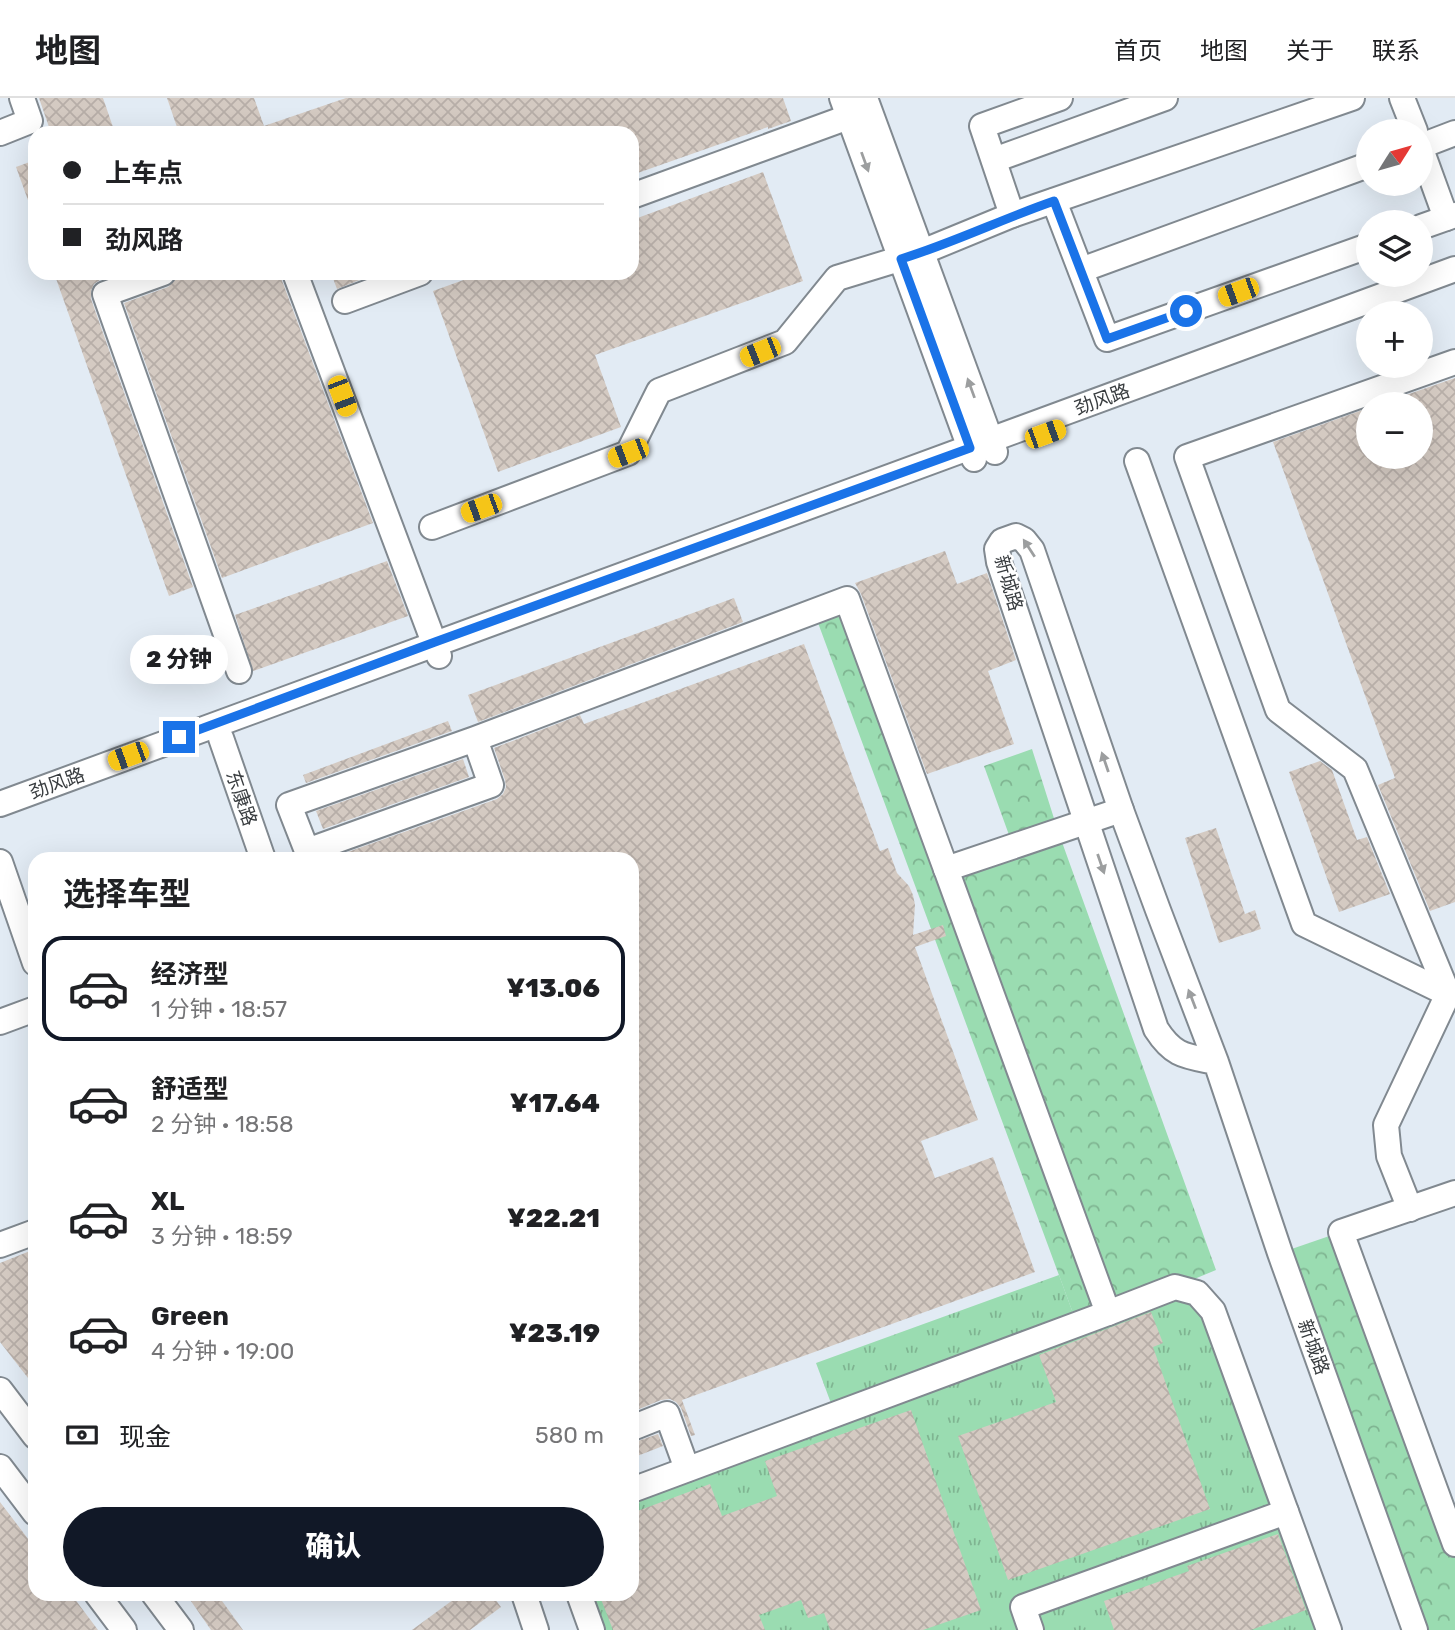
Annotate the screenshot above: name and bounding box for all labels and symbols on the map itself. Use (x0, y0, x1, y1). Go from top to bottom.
north arrow (1356, 119, 1433, 196)
one-way arrow (860, 152, 871, 173)
car (1215, 275, 1262, 309)
route start (1170, 295, 1202, 327)
car (737, 334, 784, 370)
car (325, 373, 360, 419)
one-way arrow (966, 377, 977, 398)
street label: 劲风路 (1071, 379, 1133, 420)
car (1022, 417, 1069, 451)
car (605, 436, 652, 470)
car (458, 491, 505, 525)
one-way arrow (1022, 538, 1035, 558)
street label: 新城路 (990, 553, 1027, 614)
callout: 2 分钟 (130, 636, 228, 684)
route end (163, 721, 195, 753)
car (105, 739, 152, 773)
one-way arrow (1099, 751, 1110, 772)
street label: 劲风路 (26, 763, 88, 804)
street label: 东康路 (221, 767, 262, 829)
one-way arrow (1096, 853, 1107, 874)
one-way arrow (1186, 988, 1197, 1009)
street label: 新城路 (1293, 1316, 1334, 1378)

